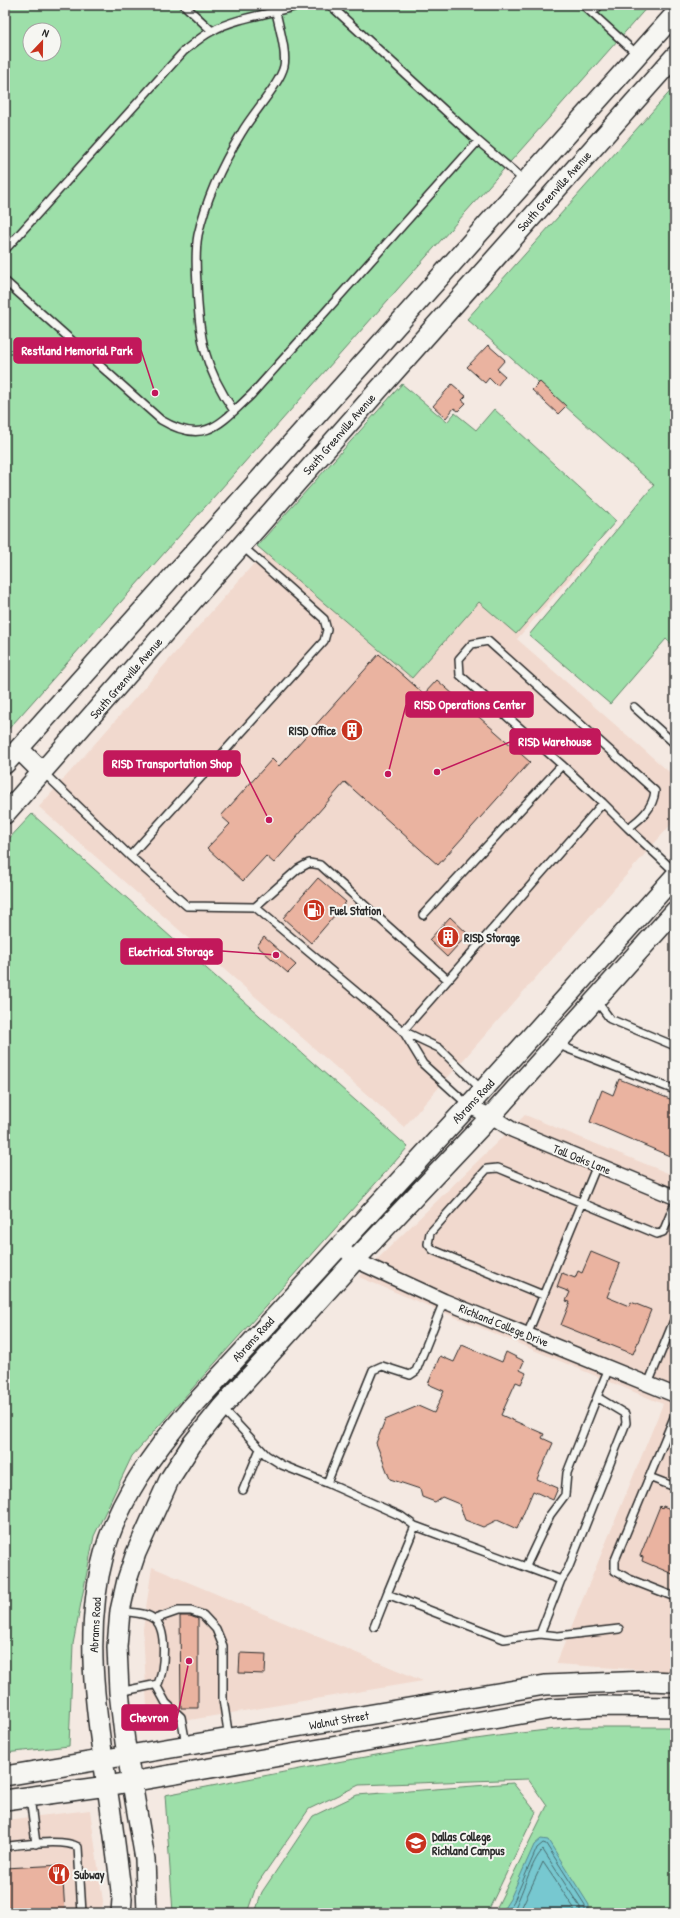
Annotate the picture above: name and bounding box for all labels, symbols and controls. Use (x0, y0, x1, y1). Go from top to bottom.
north arrow (22, 22, 62, 62)
text: N (40, 25, 51, 40)
street label: South Greenville Avenue (513, 147, 595, 235)
callout: Restland Memorial Park (14, 338, 141, 363)
text: Restland Memorial Park (21, 341, 133, 359)
street label: South Greenville Avenue (299, 389, 379, 478)
street label: South Greenville Avenue (86, 633, 166, 722)
callout: RISD Operations Center (406, 692, 533, 717)
text: RISD Operations Center (414, 695, 527, 714)
building icon: RISD Office (339, 717, 365, 743)
place label: RISD Office (289, 722, 336, 739)
callout: RISD Warehouse (510, 729, 600, 754)
text: RISD Warehouse (518, 732, 593, 750)
callout: RISD Transportation Shop (104, 751, 240, 776)
text: RISD Transportation Shop (112, 754, 233, 773)
fuel station icon: Fuel Station (301, 897, 327, 923)
place label: Fuel Station (329, 902, 382, 919)
building icon: RISD Storage (435, 924, 461, 950)
place label: RISD Storage (464, 929, 520, 947)
callout: Electrical Storage (121, 939, 222, 964)
text: Electrical Storage (128, 942, 214, 961)
street label: Abrams Road (448, 1075, 498, 1127)
street label: Tall Oaks Lane (550, 1140, 614, 1178)
street label: Richland College Drive (457, 1299, 552, 1351)
street label: Abrams Road (228, 1313, 278, 1365)
street label: Abrams Road (85, 1597, 105, 1653)
callout: Chevron (122, 1705, 177, 1730)
street label: Walnut Street (308, 1706, 371, 1734)
text: Chevron (129, 1708, 169, 1726)
place label: Dallas College Richland Campus (432, 1828, 505, 1860)
school or university icon: Dallas College Richland Campus (403, 1830, 429, 1856)
restaurant icon: Subway (46, 1861, 72, 1887)
place label: Subway (74, 1866, 105, 1884)

